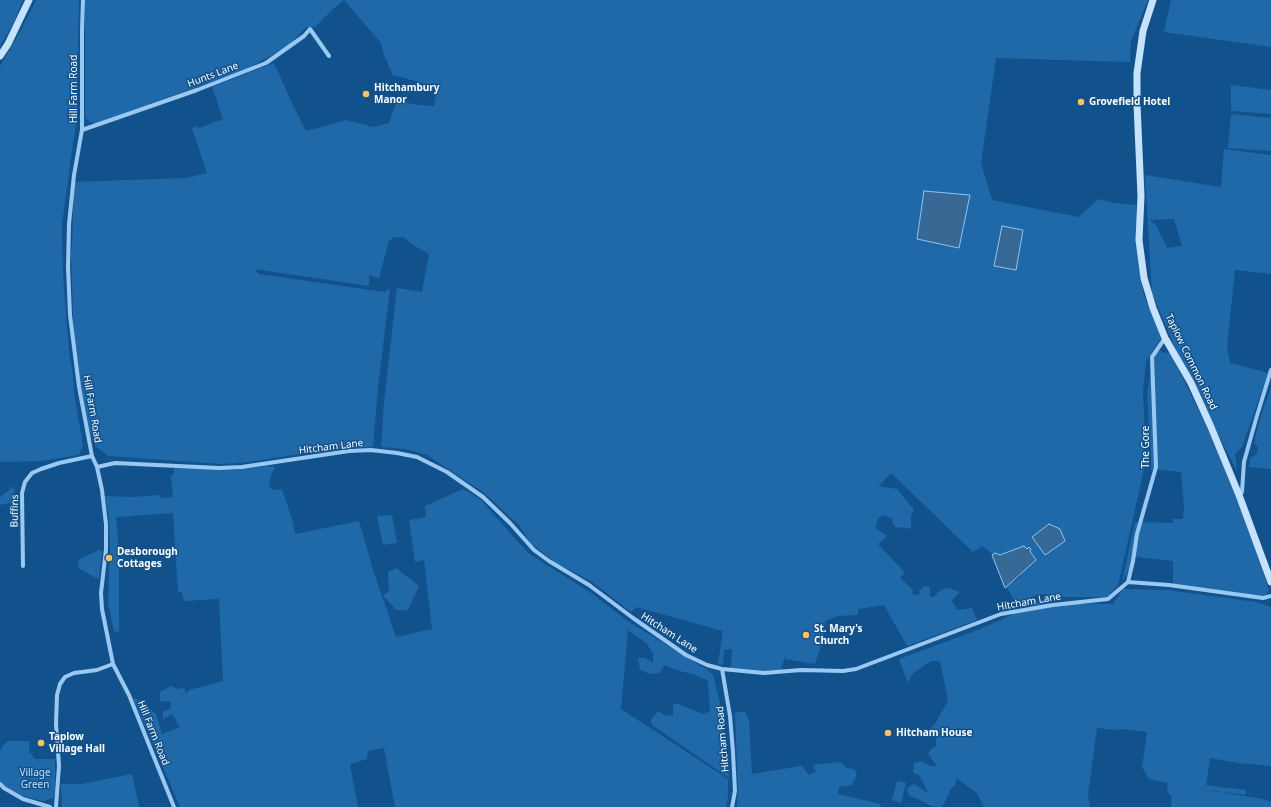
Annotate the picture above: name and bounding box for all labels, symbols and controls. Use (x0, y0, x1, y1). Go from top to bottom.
street label: Hill Farm Road (68, 55, 80, 123)
street label: Hunts Lane (186, 60, 240, 90)
place label: Hitchambury Manor (374, 82, 439, 106)
marker: Hitchambury Manor (361, 89, 371, 99)
place label: Grovefield Hotel (1089, 96, 1170, 108)
marker: Grovefield Hotel (1076, 97, 1086, 107)
street label: Taplow Common Road (1163, 312, 1219, 412)
street label: Hill Farm Road (80, 374, 104, 444)
street label: The Gore (1140, 426, 1152, 468)
street label: Hitcham Lane (298, 437, 364, 457)
street label: Buffins (9, 494, 21, 528)
place label: Desborough Cottages (117, 546, 178, 570)
marker: Desborough Cottages (104, 553, 114, 563)
street label: Hitcham Lane (996, 590, 1062, 614)
street label: Hitcham Lane (639, 610, 699, 656)
place label: St. Mary's Church (814, 623, 863, 646)
marker: St. Mary's Church (801, 630, 811, 640)
street label: Hill Farm Road (135, 699, 171, 767)
street label: Hitcham Road (714, 706, 732, 772)
place label: Hitcham House (896, 727, 972, 739)
marker: Hitcham House (883, 728, 893, 738)
place label: Taplow Village Hall (49, 731, 105, 754)
marker: Taplow Village Hall (36, 738, 46, 748)
park label: Village Green (19, 767, 51, 790)

